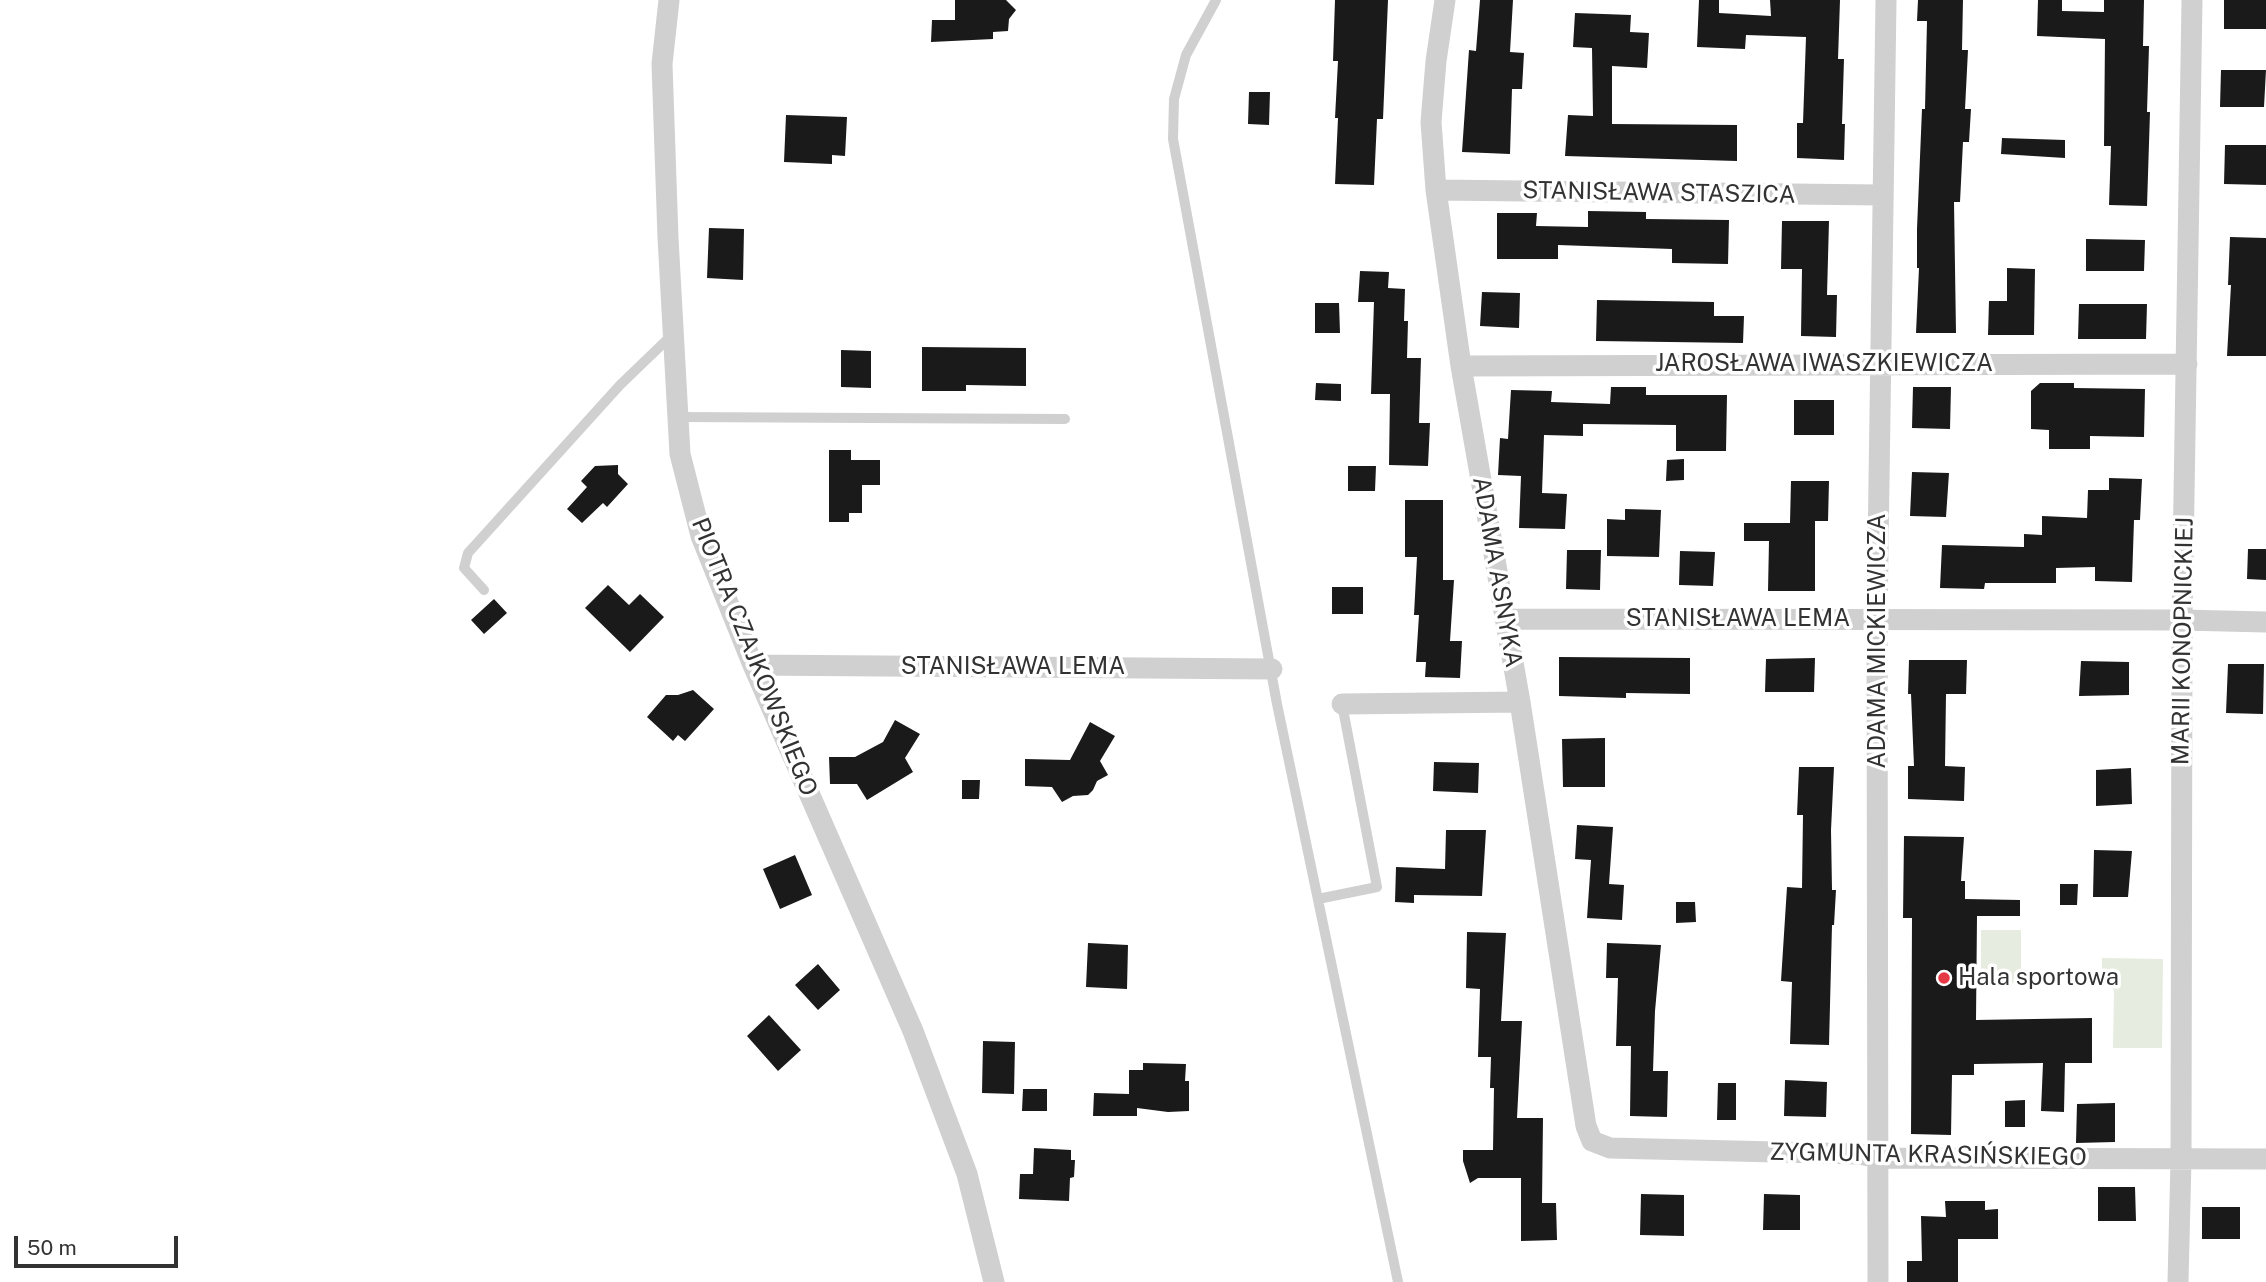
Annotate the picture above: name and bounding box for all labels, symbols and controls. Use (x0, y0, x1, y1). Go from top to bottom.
street label: STANISŁAWA STASZICA (1522, 176, 1796, 210)
street label: JAROSŁAWA IWASZKIEWICZA (1655, 350, 1993, 378)
street label: ADAMA ASNYKA (1466, 474, 1528, 670)
street label: ADAMA MICKIEWICZA (1864, 513, 1892, 769)
street label: PIOTRA CZAJKOWSKIEGO (685, 514, 823, 800)
street label: MARII KONOPNICKIEJ (2166, 517, 2200, 765)
street label: STANISŁAWA LEMA (1626, 605, 1850, 633)
street label: STANISŁAWA LEMA (901, 653, 1125, 681)
place label: Hala sportowa (1958, 964, 2119, 992)
marker: Hala sportowa (1936, 970, 1952, 986)
street label: ZYGMUNTA KRASIŃSKIEGO (1769, 1138, 2087, 1172)
scale bar (18, 1222, 182, 1266)
text: 50 m (27, 1235, 77, 1260)

